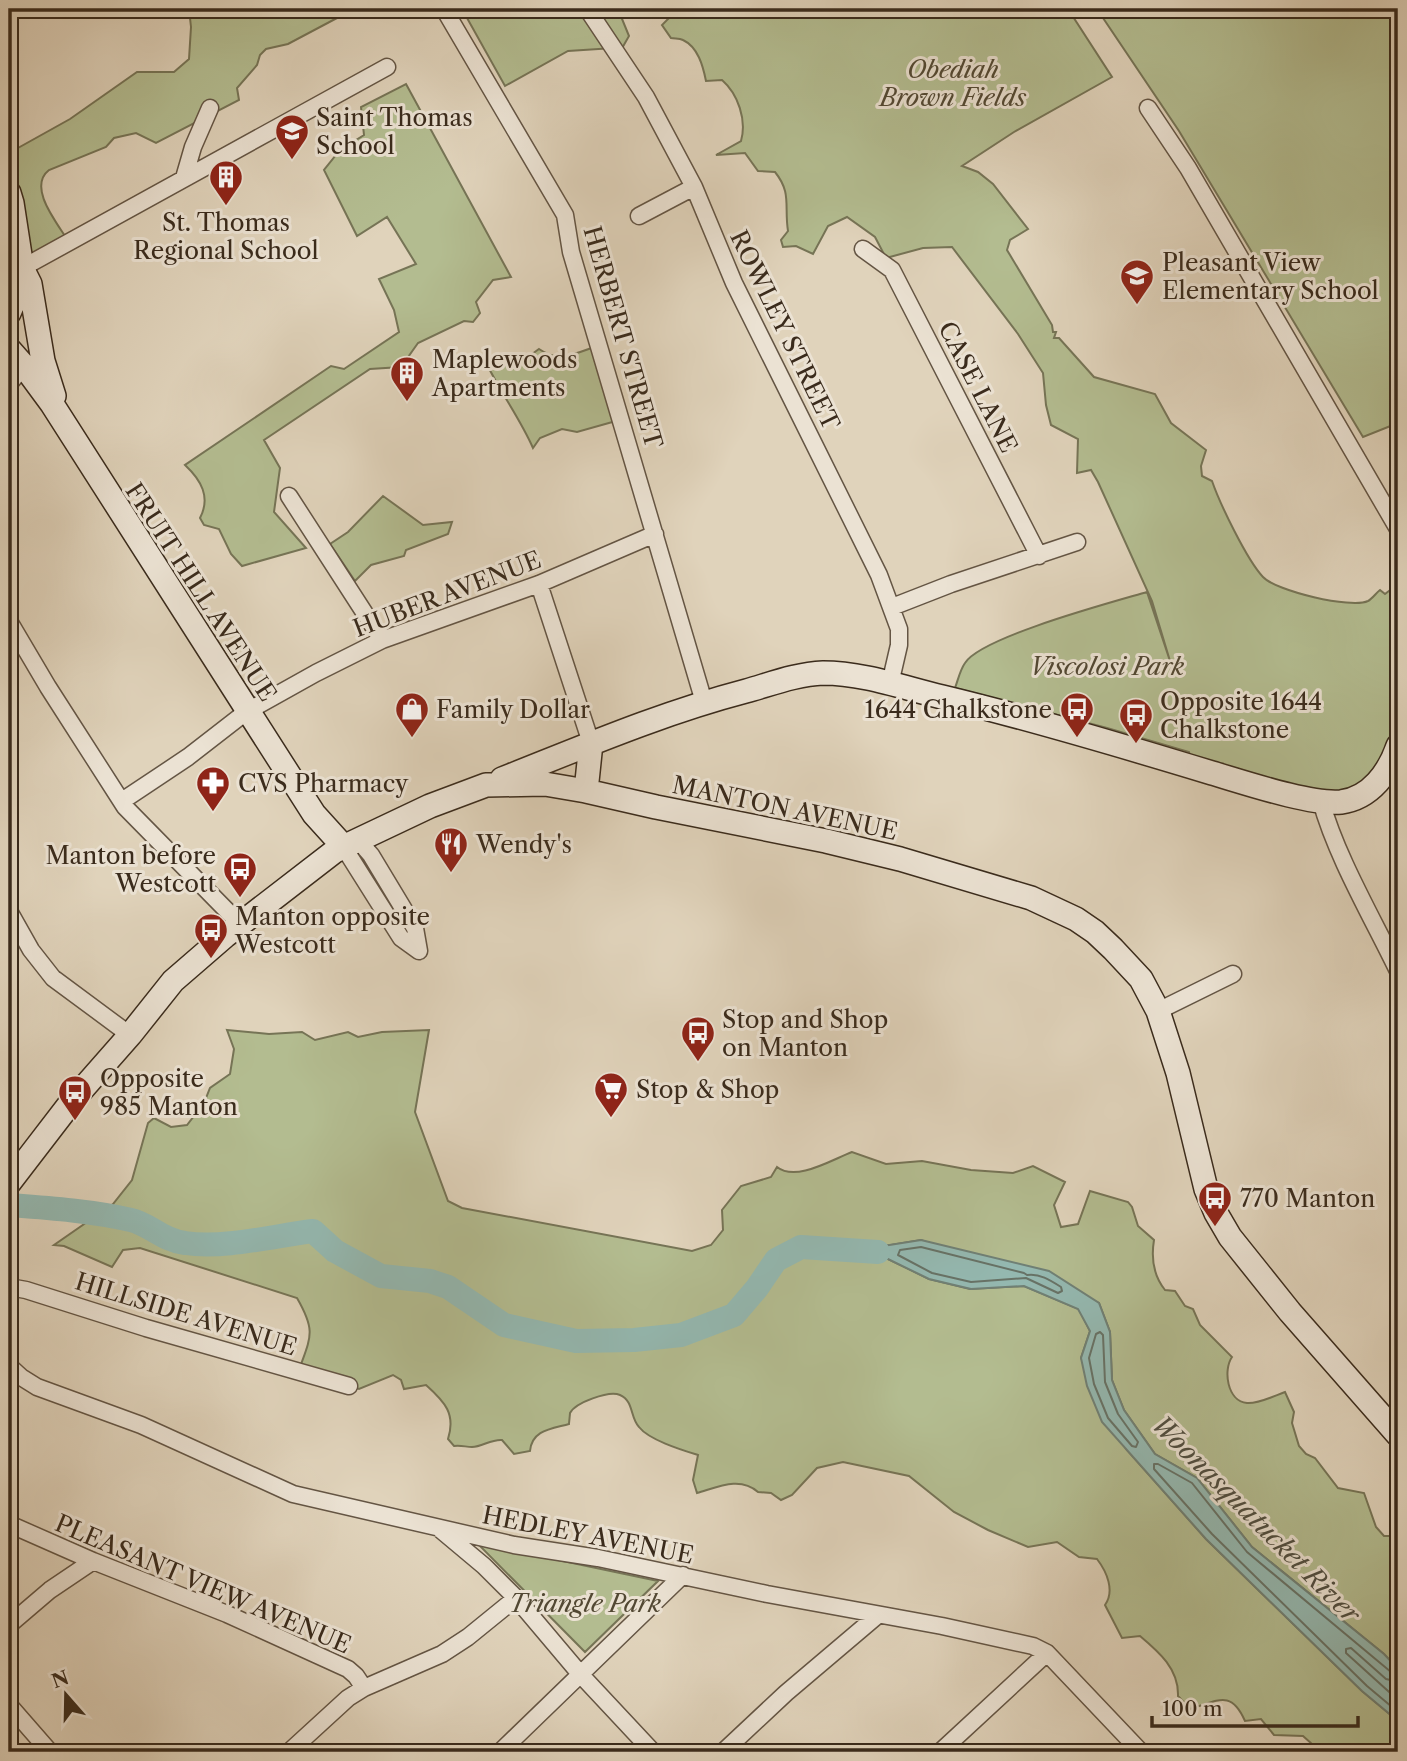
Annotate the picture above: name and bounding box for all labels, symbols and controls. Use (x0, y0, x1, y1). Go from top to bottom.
park label: Obediah Brown Fields (878, 55, 1027, 112)
place label: Saint Thomas School (316, 103, 473, 160)
school or university icon: Saint Thomas School (273, 112, 311, 161)
building icon: St. Thomas Regional School (207, 158, 245, 207)
place label: St. Thomas Regional School (133, 208, 319, 265)
street label: HERBERT STREET (577, 223, 669, 451)
street label: ROWLEY STREET (724, 225, 846, 435)
place label: Pleasant View Elementary School (1162, 248, 1379, 305)
school or university icon: Pleasant View Elementary School (1118, 257, 1156, 306)
street label: CASE LANE (933, 316, 1023, 458)
place label: Maplewoods Apartments (431, 345, 577, 402)
building icon: Maplewoods Apartments (388, 354, 426, 403)
street label: FRUIT HILL AVENUE (120, 477, 282, 707)
street label: HUBER AVENUE (349, 545, 545, 643)
park label: Viscolosi Park (1030, 652, 1185, 681)
place label: Opposite 1644 Chalkstone (1160, 687, 1322, 744)
shop icon: Family Dollar (393, 690, 431, 739)
bus stop icon: 1644 Chalkstone (1058, 690, 1096, 739)
place label: Family Dollar (436, 695, 590, 724)
place label: 1644 Chalkstone (865, 695, 1052, 724)
bus stop icon: Opposite 1644 Chalkstone (1117, 696, 1155, 745)
pharmacy icon: CVS Pharmacy (194, 764, 232, 813)
place label: CVS Pharmacy (238, 769, 409, 798)
street label: MANTON AVENUE (670, 770, 900, 846)
restaurant icon: Wendy's (432, 825, 470, 874)
place label: Wendy's (475, 830, 572, 859)
place label: Manton before Westcott (46, 841, 217, 898)
bus stop icon: Manton before Westcott (221, 850, 259, 899)
place label: Manton opposite Westcott (234, 902, 430, 959)
bus stop icon: Manton opposite Westcott (192, 911, 230, 960)
place label: Stop and Shop on Manton (722, 1005, 888, 1062)
bus stop icon: Stop and Shop on Manton (679, 1014, 717, 1063)
place label: Opposite 985 Manton (100, 1064, 238, 1121)
supermarket icon: Stop & Shop (592, 1070, 630, 1119)
bus stop icon: Opposite 985 Manton (56, 1073, 94, 1122)
place label: Stop & Shop (636, 1075, 779, 1104)
bus stop icon: 770 Manton (1196, 1179, 1234, 1228)
place label: 770 Manton (1240, 1184, 1375, 1213)
street label: HILLSIDE AVENUE (72, 1266, 300, 1362)
water label: Woonasquatucket River (1145, 1408, 1368, 1631)
street label: HEDLEY AVENUE (480, 1500, 696, 1570)
street label: PLEASANT VIEW AVENUE (51, 1508, 355, 1660)
park label: Triangle Park (509, 1589, 661, 1618)
north arrow (32, 1660, 102, 1730)
text: N (49, 1666, 72, 1693)
scale bar (1152, 1684, 1358, 1728)
text: 100 m (1162, 1696, 1223, 1721)

